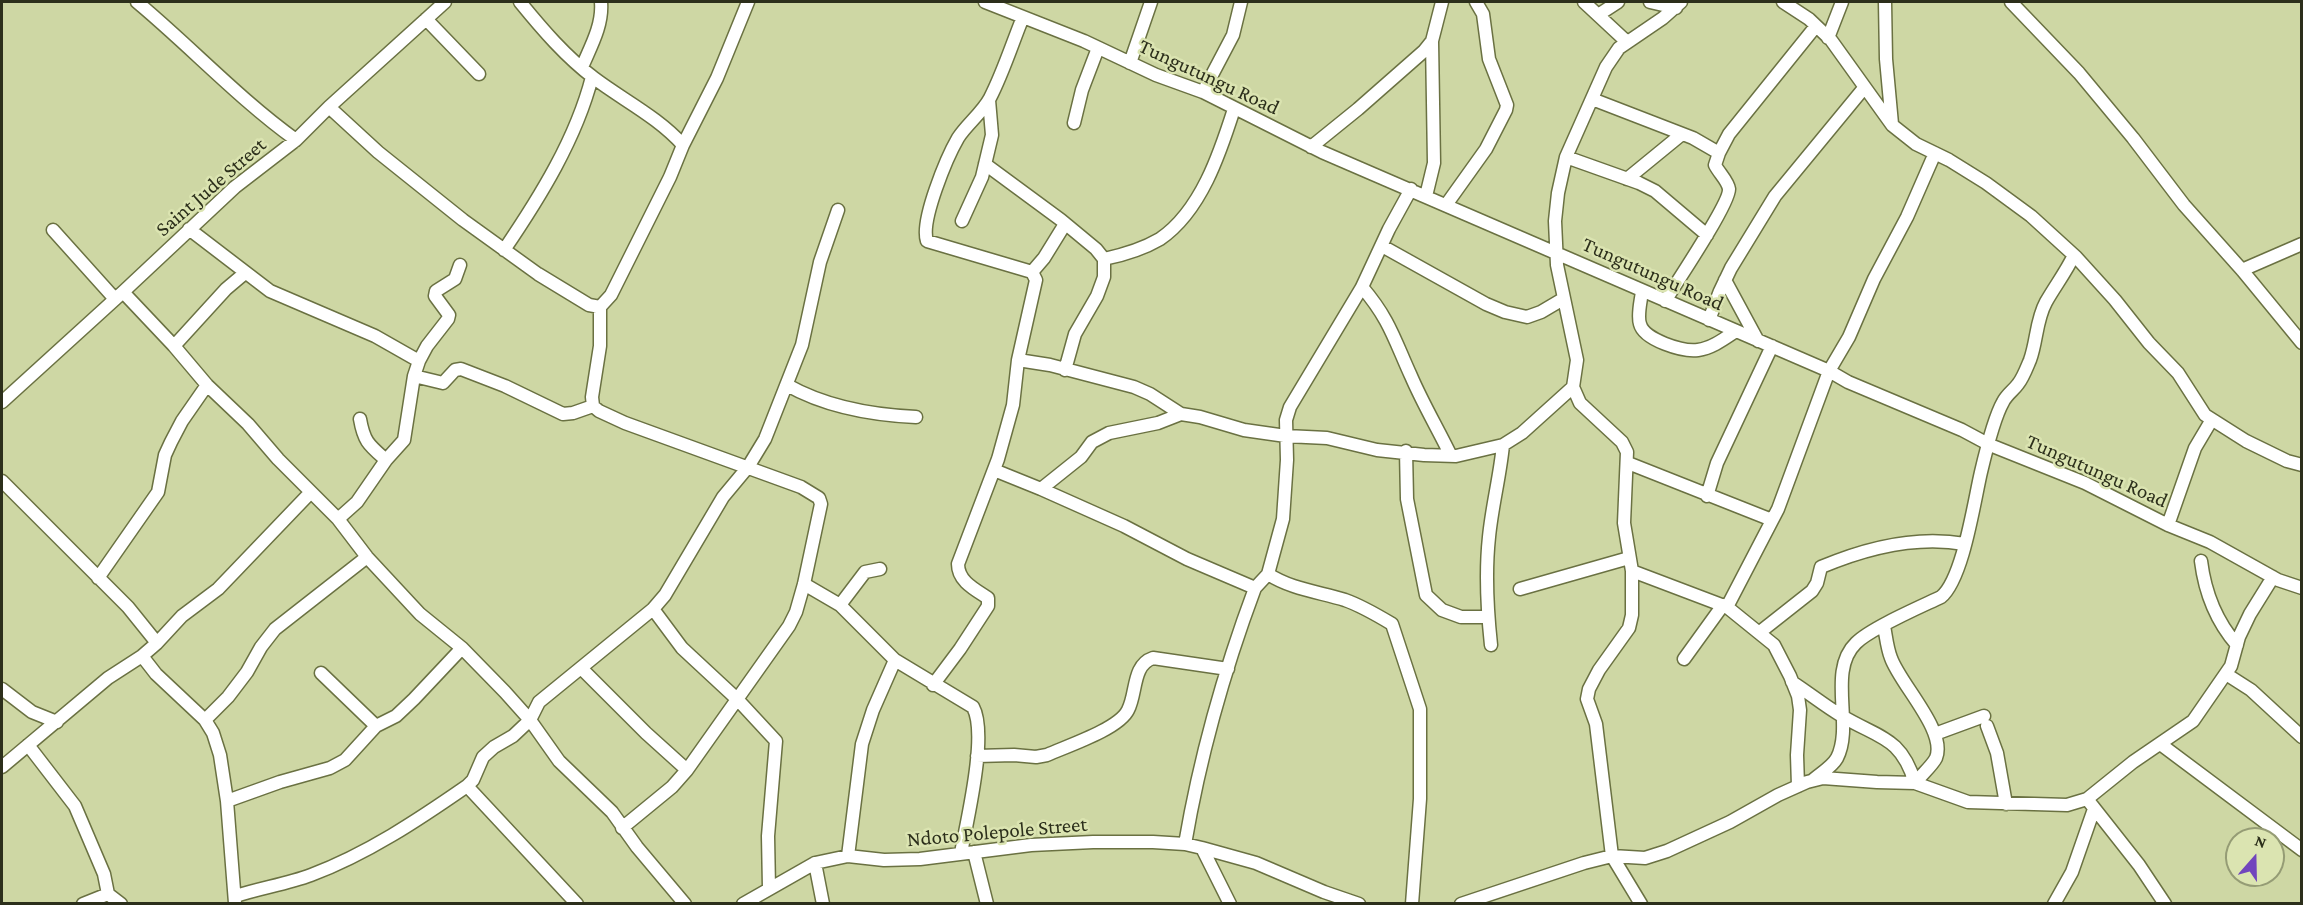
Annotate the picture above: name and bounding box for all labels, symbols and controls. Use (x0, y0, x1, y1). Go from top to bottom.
street label: Tungutungu Road (1135, 33, 1283, 121)
street label: Saint Jude Street (151, 132, 271, 242)
street label: Tungutungu Road (1578, 232, 1728, 316)
street label: Tungutungu Road (2022, 429, 2172, 513)
street label: Ndoto Polepole Street (906, 812, 1088, 852)
north arrow (2225, 827, 2285, 887)
text: N (2253, 832, 2269, 851)

